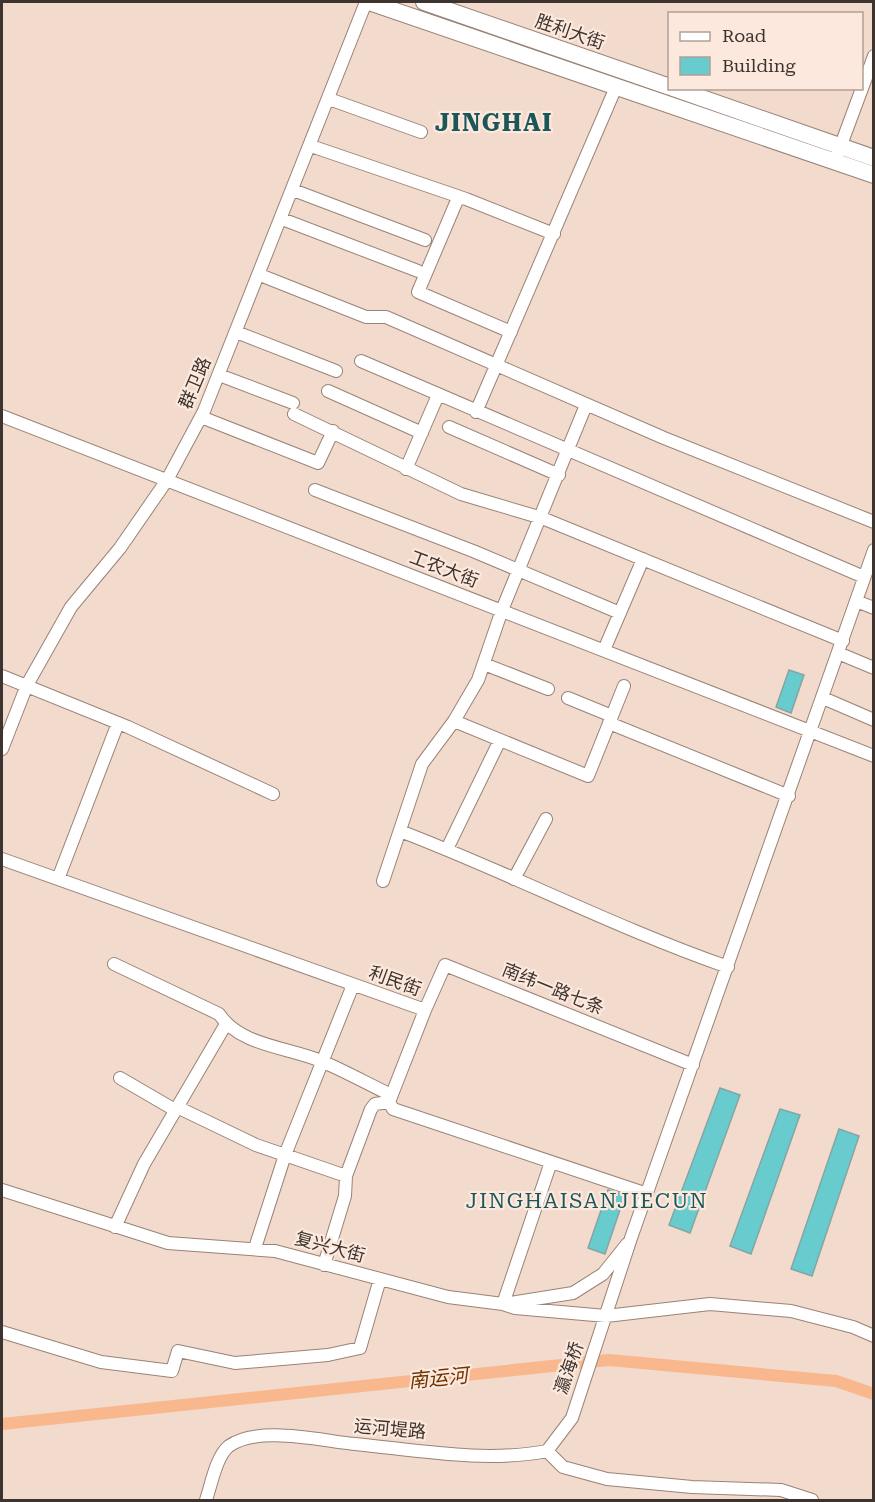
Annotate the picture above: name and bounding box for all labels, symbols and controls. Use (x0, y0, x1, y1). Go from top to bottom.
street label: 胜利大街 (533, 10, 608, 53)
legend (668, 12, 863, 90)
text: Road (722, 25, 767, 46)
text: Building (722, 55, 796, 76)
district label: JINGHAI (435, 109, 553, 137)
street label: 群卫路 (174, 354, 215, 412)
street label: 工农大街 (407, 546, 482, 591)
street label: 南纬一路七条 (499, 959, 607, 1019)
street label: 利民街 (366, 961, 424, 1000)
district label: JINGHAISANJIECUN (466, 1189, 708, 1213)
street label: 复兴大街 (293, 1227, 368, 1266)
street label: 瀛海桥 (550, 1339, 587, 1397)
water label: 南运河 (407, 1363, 473, 1393)
street label: 运河堤路 (353, 1415, 427, 1442)

